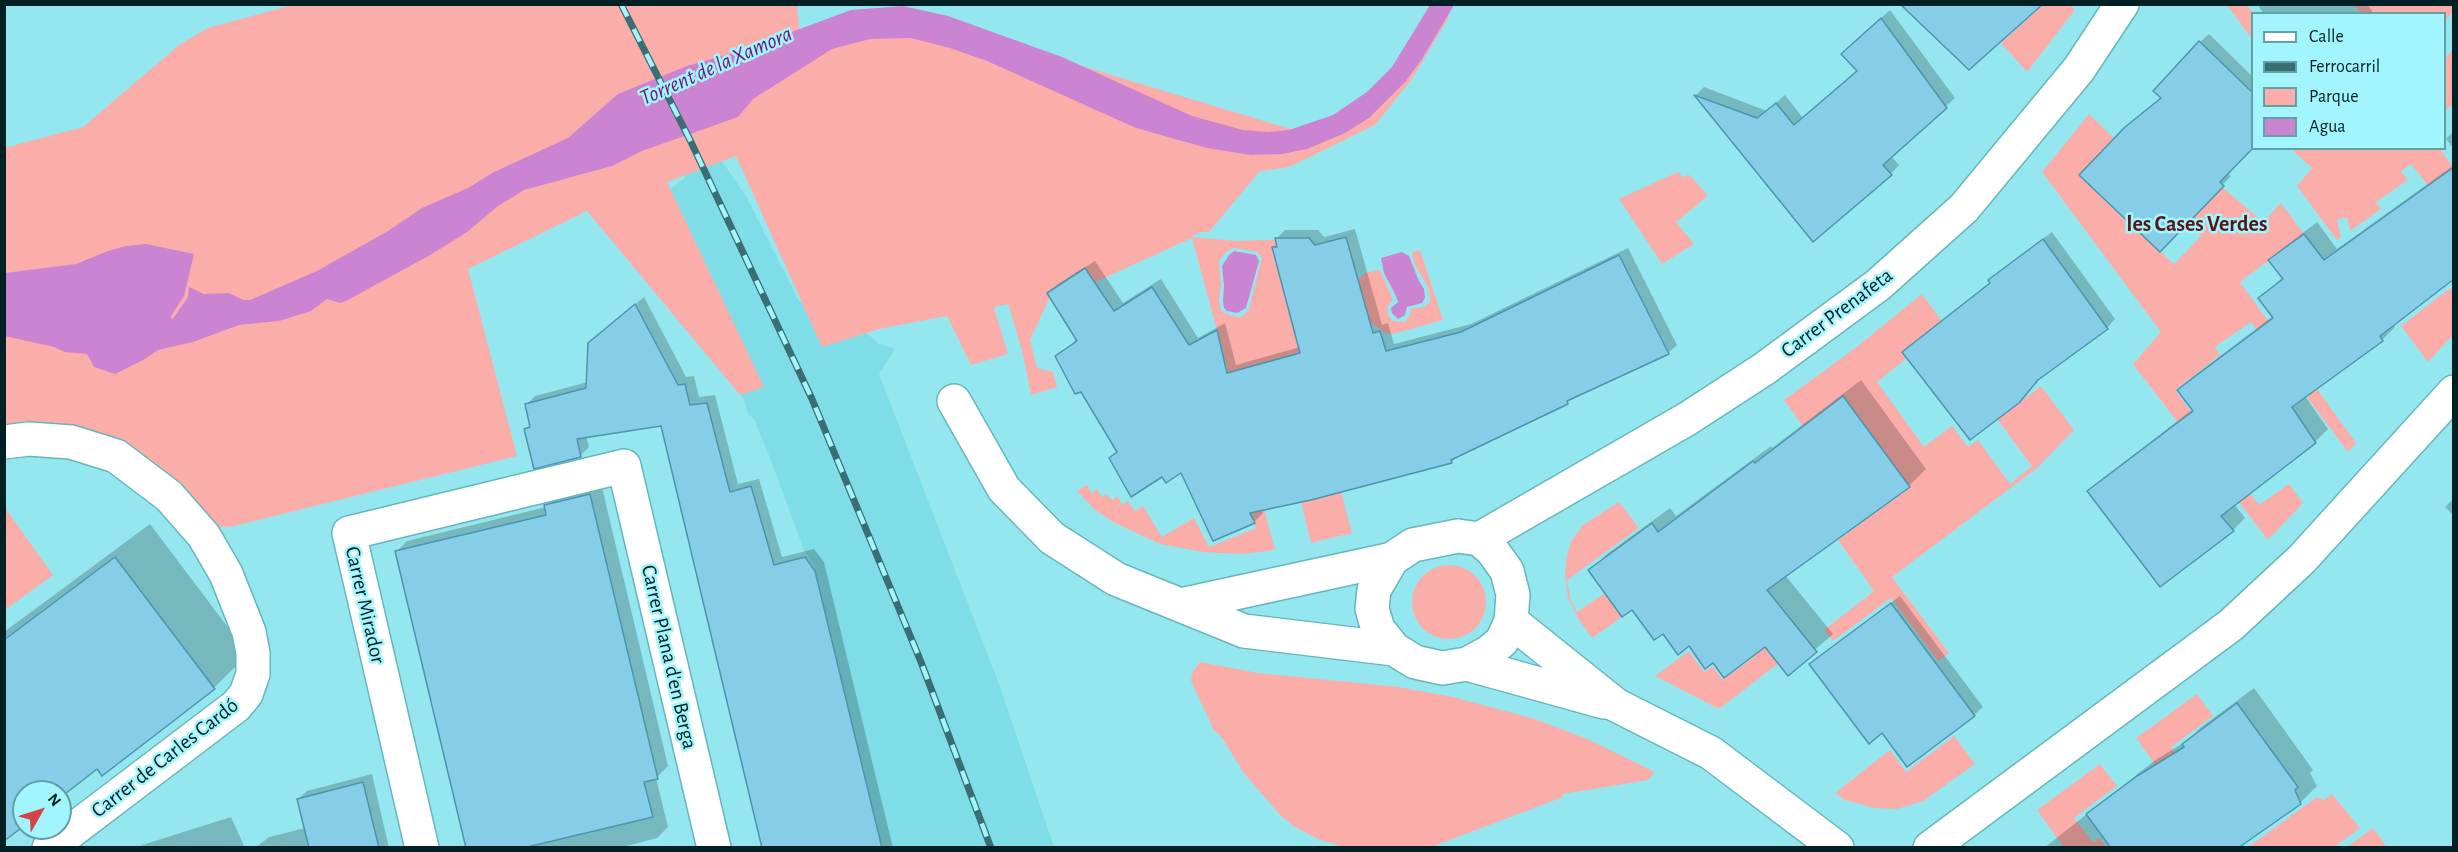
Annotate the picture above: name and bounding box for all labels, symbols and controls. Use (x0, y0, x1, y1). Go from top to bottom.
legend (2251, 12, 2446, 150)
water label: Torrent de la Xamora (636, 21, 796, 111)
text: Calle (2309, 28, 2344, 46)
text: Ferrocarril (2309, 58, 2380, 76)
text: Parque (2309, 88, 2358, 106)
text: Agua (2309, 118, 2346, 136)
district label: les Cases Verdes (2127, 211, 2267, 237)
street label: Carrer Prenafeta (1776, 263, 1898, 363)
street label: Carrer Mirador (339, 544, 391, 666)
street label: Carrer Plana d'en Berga (636, 562, 702, 752)
street label: Carrer de Carles Cardó (86, 693, 244, 823)
north arrow (12, 780, 72, 840)
text: N (45, 791, 64, 809)

